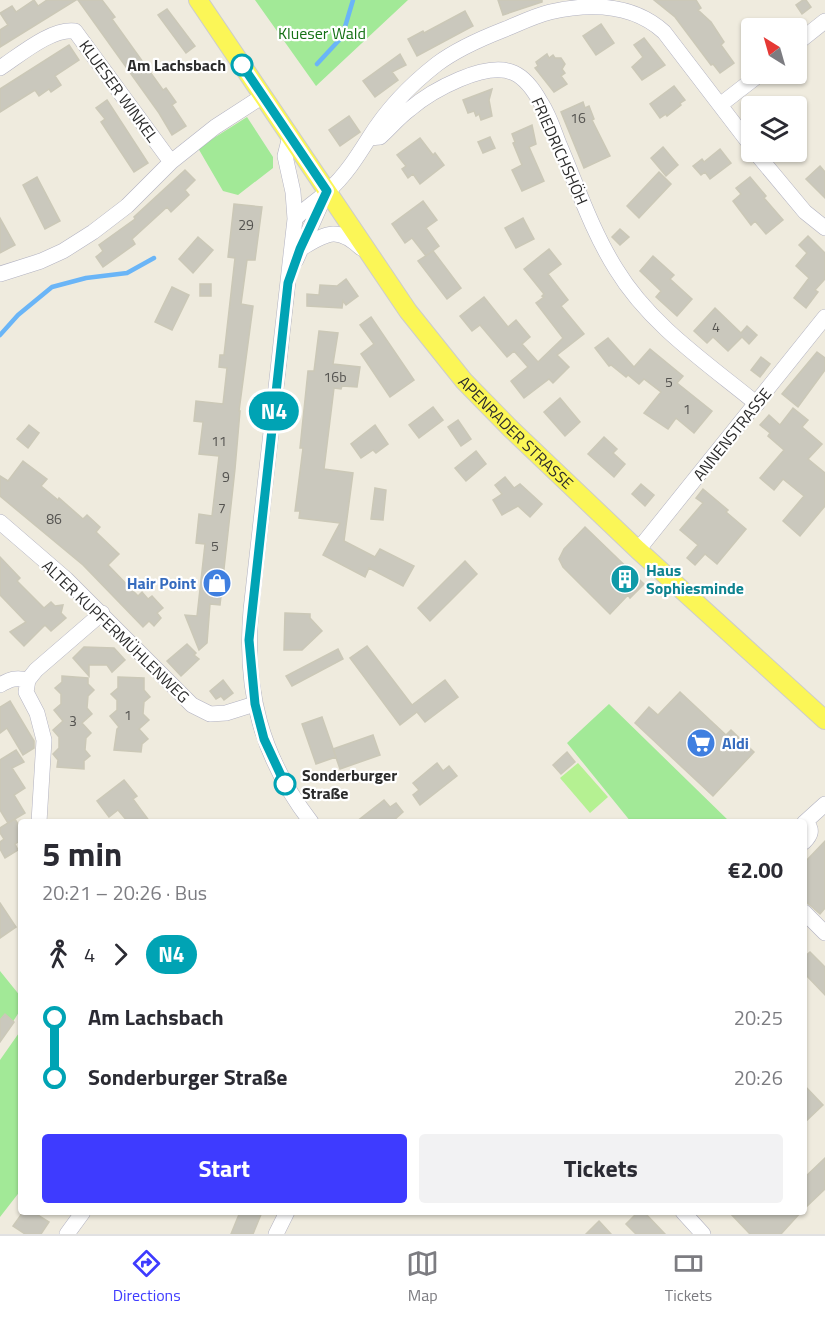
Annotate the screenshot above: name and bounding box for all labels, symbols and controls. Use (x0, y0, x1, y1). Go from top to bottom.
north arrow (741, 18, 807, 84)
map controls (741, 18, 807, 162)
park label: Klueser Wald (278, 21, 366, 45)
street label: KLUESER WINKEL (74, 35, 164, 147)
place label: Am Lachsbach (127, 53, 226, 77)
marker: Am Lachsbach (231, 54, 253, 76)
street label: FRIEDRICHSHÖH (526, 93, 594, 209)
button: layers (741, 96, 807, 162)
house number: 16 (570, 107, 586, 128)
house number: 29 (238, 214, 254, 235)
house number: 4 (712, 316, 720, 337)
house number: 16b (323, 366, 347, 387)
street label: APENRADER STRASSE (453, 370, 579, 495)
house number: 5 (665, 371, 673, 392)
street label: ANNENSTRASSE (687, 382, 777, 486)
line badge: N4 (247, 392, 301, 430)
text: N4 (261, 395, 287, 427)
house number: 1 (683, 398, 691, 419)
house number: 11 (211, 430, 227, 451)
house number: 9 (222, 466, 230, 487)
house number: 7 (218, 497, 226, 518)
house number: 86 (46, 508, 62, 529)
house number: 5 (211, 535, 219, 556)
street label: ALTER KUPFERMÜHLENWEG (37, 554, 195, 708)
place label: Haus Sophiesminde (646, 558, 744, 600)
building icon: Haus Sophiesminde (609, 563, 641, 595)
shop icon: Hair Point (201, 567, 233, 599)
place label: Hair Point (127, 571, 196, 595)
house number: 1 (124, 704, 132, 725)
house number: 3 (69, 710, 77, 731)
supermarket icon: Aldi (685, 727, 717, 759)
place label: Aldi (722, 731, 749, 755)
place label: Sonderburger Straße (302, 763, 397, 805)
marker: Sonderburger Straße (274, 773, 296, 795)
text: 5 min (42, 829, 122, 879)
text: €2.00 (728, 853, 783, 887)
text: 20:21 – 20:26 · Bus (42, 877, 207, 908)
icon: walk (42, 938, 75, 971)
icon: forward (104, 938, 137, 971)
text: N4 (158, 938, 185, 970)
text: 4 (84, 939, 95, 970)
text: Am Lachsbach (88, 1000, 224, 1034)
text: 20:25 (734, 1002, 783, 1033)
text: Sonderburger Straße (88, 1060, 288, 1094)
text: 20:26 (734, 1062, 783, 1093)
button: Start (42, 1134, 407, 1203)
button: Tickets (419, 1134, 783, 1203)
tab: Directions (113, 1247, 181, 1307)
tab: Map (406, 1247, 439, 1307)
tab: Tickets (665, 1247, 712, 1307)

